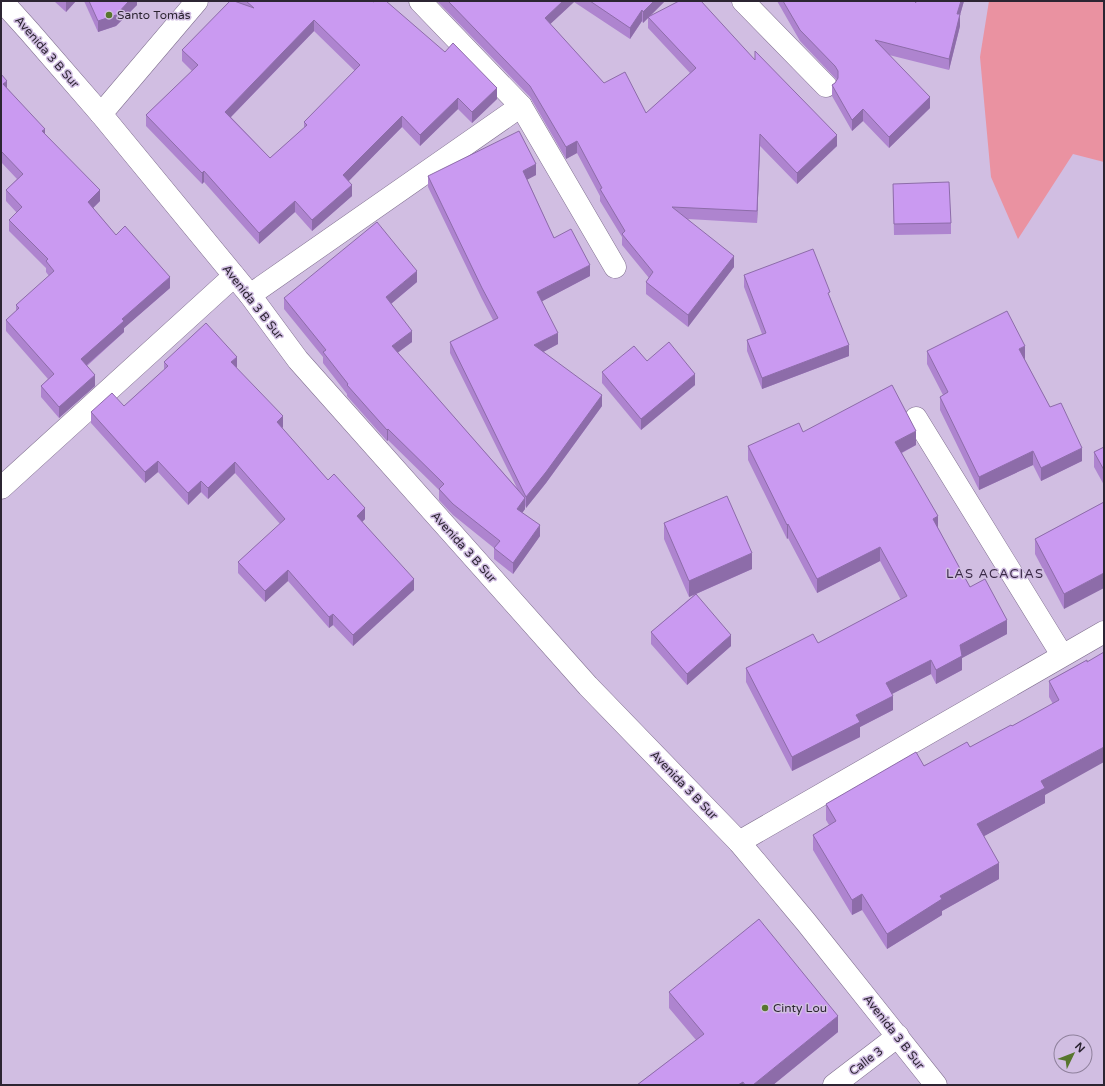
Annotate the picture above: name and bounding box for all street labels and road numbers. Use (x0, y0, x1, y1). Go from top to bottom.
street label: Avenida 3 B Sur (12, 13, 82, 91)
street label: Avenida 3 B Sur (220, 262, 287, 342)
street label: Avenida 3 B Sur (428, 509, 500, 586)
street label: Avenida 3 B Sur (647, 748, 721, 823)
street label: Avenida 3 B Sur (861, 992, 928, 1072)
street label: Calle 3 (846, 1044, 886, 1078)

